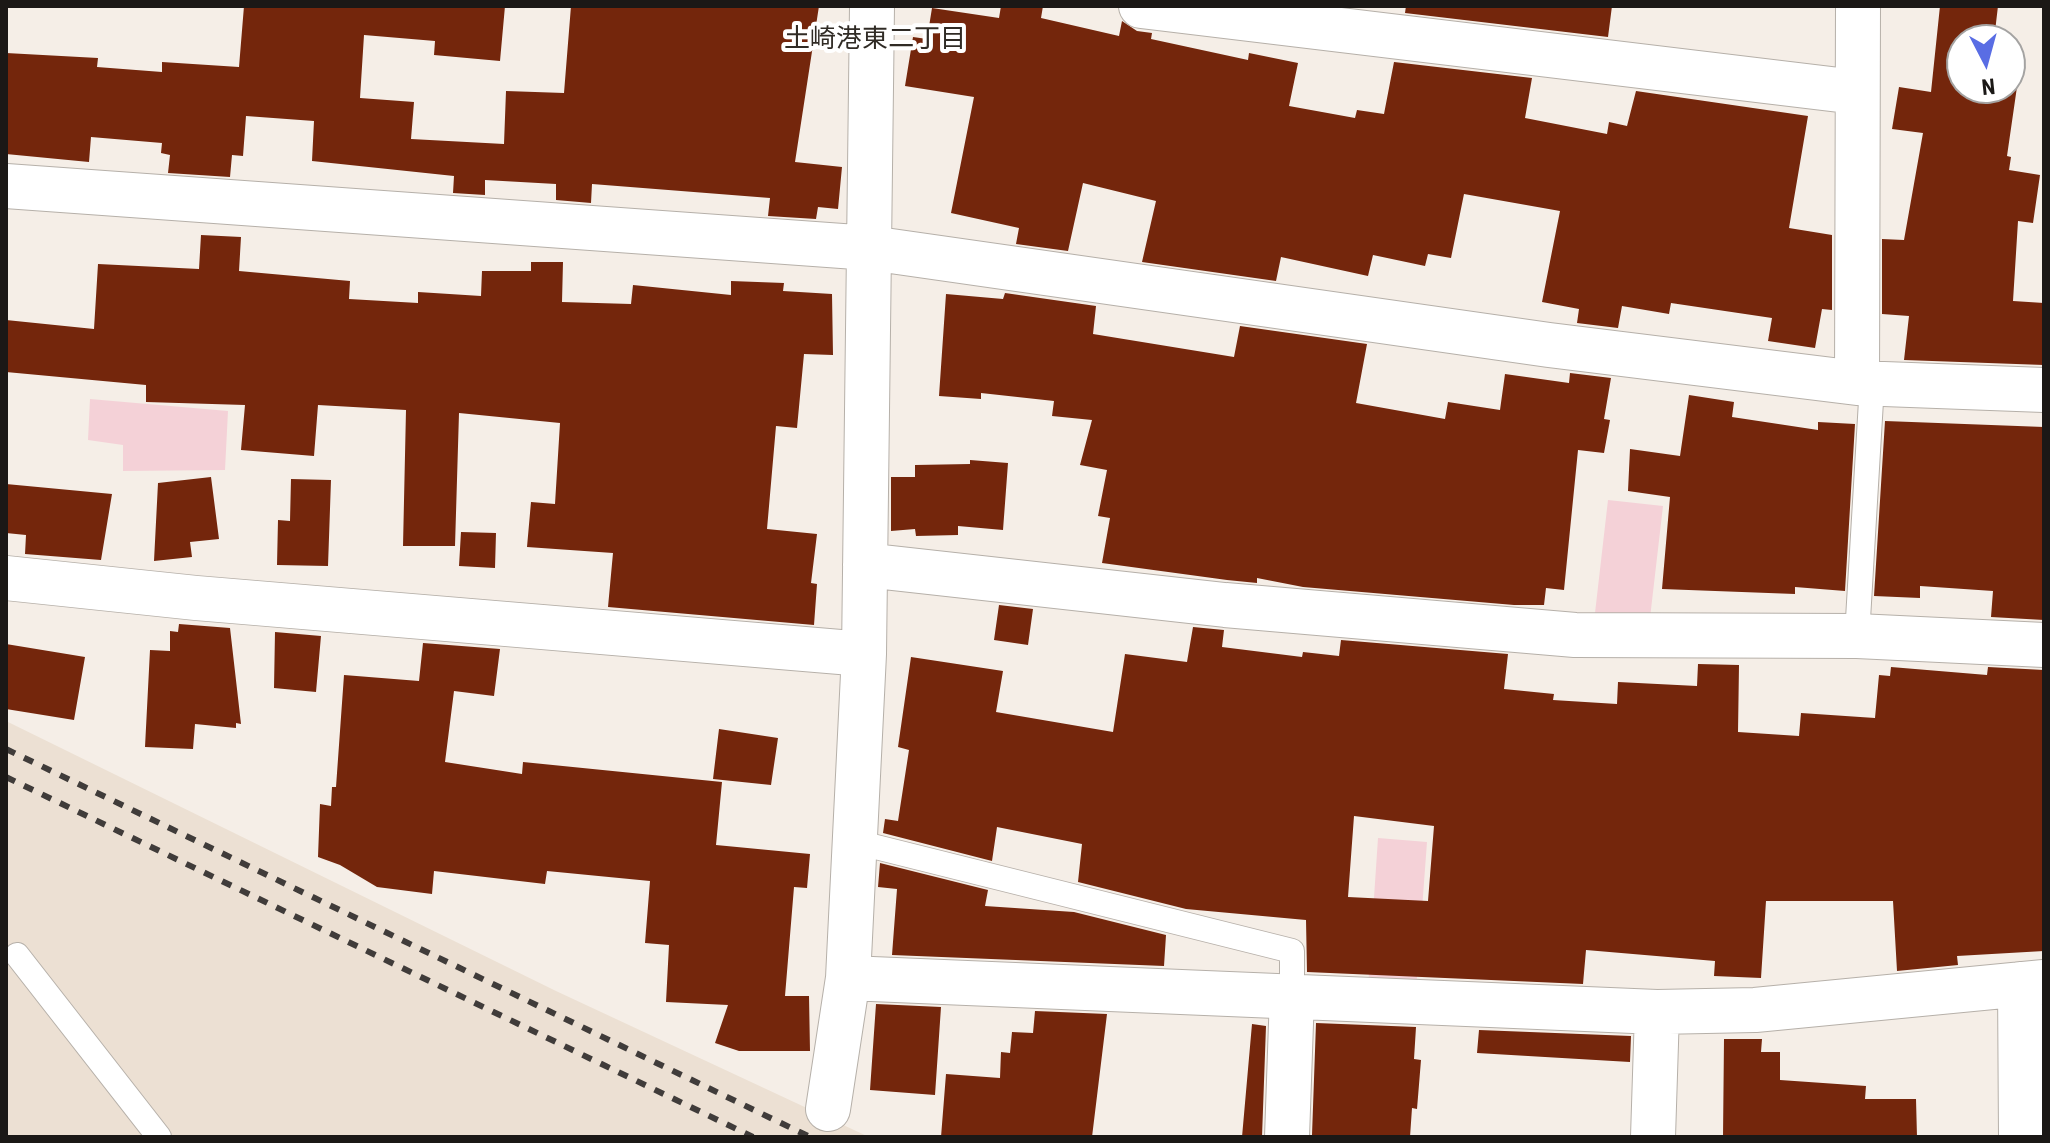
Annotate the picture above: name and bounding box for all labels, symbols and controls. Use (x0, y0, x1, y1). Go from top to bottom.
district label: 土崎港東二丁目 (784, 24, 966, 56)
north arrow (1946, 24, 2026, 104)
text: N (1980, 73, 1996, 100)

